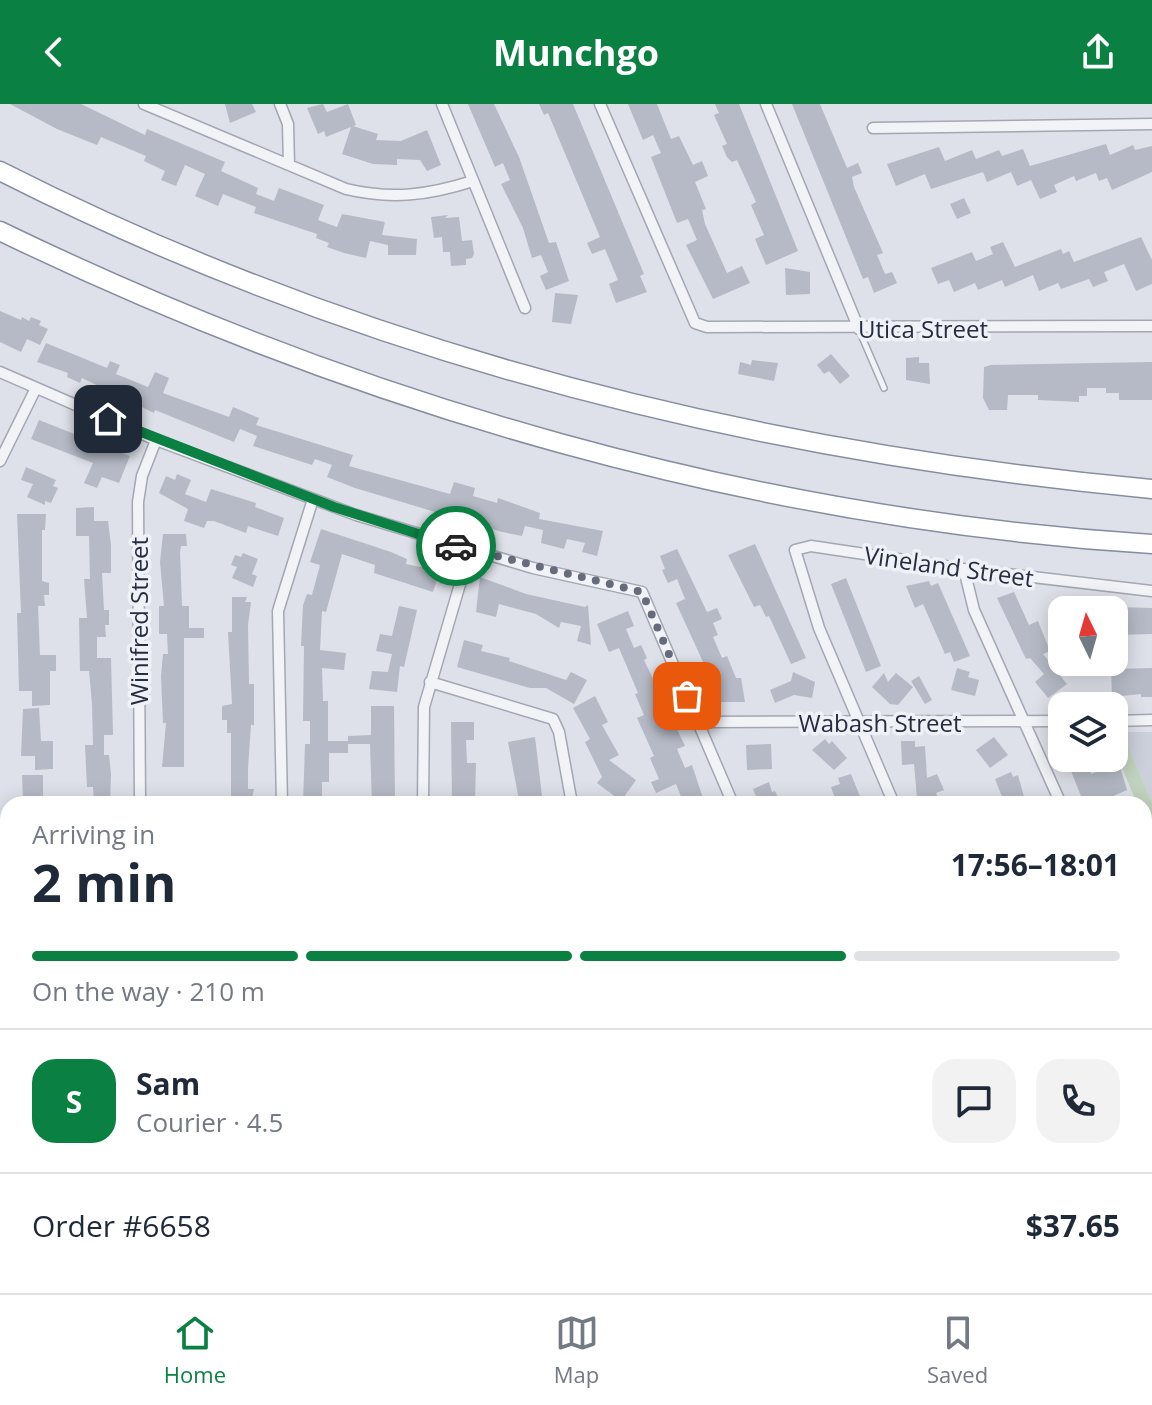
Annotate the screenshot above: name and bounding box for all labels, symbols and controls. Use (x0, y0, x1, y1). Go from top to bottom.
text: Munchgo (493, 28, 659, 77)
icon: back (32, 30, 76, 74)
icon: share (1076, 30, 1120, 74)
street label: Utica Street (858, 312, 988, 345)
pin (74, 385, 142, 453)
icon: home (86, 397, 130, 441)
courier (416, 506, 496, 586)
icon: car (434, 524, 478, 568)
street label: Winifred Street (122, 537, 155, 705)
street label: Vineland Street (862, 538, 1036, 594)
north arrow (1048, 596, 1128, 676)
map controls (1048, 596, 1128, 772)
pin (653, 662, 721, 730)
icon: bag (665, 674, 709, 718)
button: layers (1048, 692, 1128, 772)
street label: Wabash Street (799, 706, 961, 739)
text: Arriving in (32, 816, 155, 852)
text: 17:56–18:01 (951, 844, 1120, 885)
text: 2 min (32, 846, 176, 917)
text: On the way · 210 m (32, 973, 265, 1009)
button: chat (932, 1059, 1016, 1143)
button: phone (1036, 1059, 1120, 1143)
text: Sam (136, 1063, 200, 1104)
text: S (66, 1081, 82, 1122)
text: Courier · 4.5 (136, 1104, 283, 1140)
text: Order #6658 (32, 1205, 211, 1246)
text: $37.65 (1026, 1205, 1120, 1246)
tab: Home (164, 1311, 226, 1389)
tab: Map (554, 1311, 599, 1389)
tab: Saved (927, 1311, 988, 1389)

